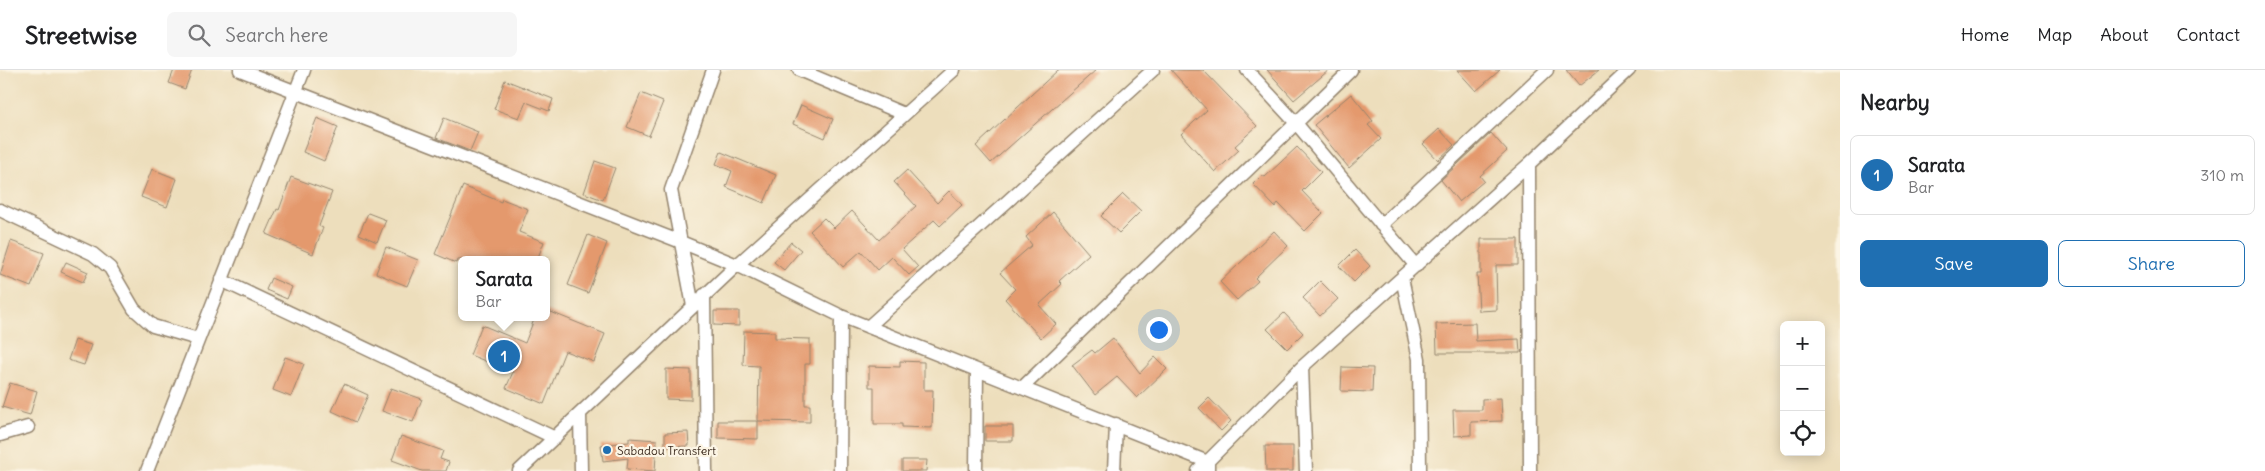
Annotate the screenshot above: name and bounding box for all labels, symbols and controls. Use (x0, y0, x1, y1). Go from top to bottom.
search box (167, 12, 517, 57)
text: Streetwise (25, 20, 137, 50)
icon: search (185, 21, 213, 49)
text: Search here (225, 23, 328, 47)
text: Home (1961, 23, 2009, 46)
text: Map (2037, 23, 2072, 46)
text: About (2100, 23, 2148, 46)
text: Contact (2176, 23, 2240, 46)
text: Nearby (1860, 89, 1930, 116)
text: Sarata (1908, 153, 1965, 177)
text: 1 (1874, 165, 1880, 185)
text: 310 m (2200, 165, 2244, 185)
text: Bar (1908, 177, 1934, 197)
button: Save (1860, 240, 2048, 287)
button: Share (2058, 240, 2245, 287)
popup (458, 256, 550, 321)
text: Sarata (475, 267, 533, 291)
text: Bar (475, 291, 502, 311)
your location (1146, 317, 1172, 343)
map controls (1780, 321, 1825, 456)
button: + (1780, 321, 1825, 366)
pin: 1 (488, 337, 520, 375)
button: − (1780, 366, 1825, 411)
button: locate (1780, 411, 1825, 456)
place label: Sabadou Transfert (617, 443, 716, 458)
marker: Sabadou Transfert (601, 444, 613, 456)

